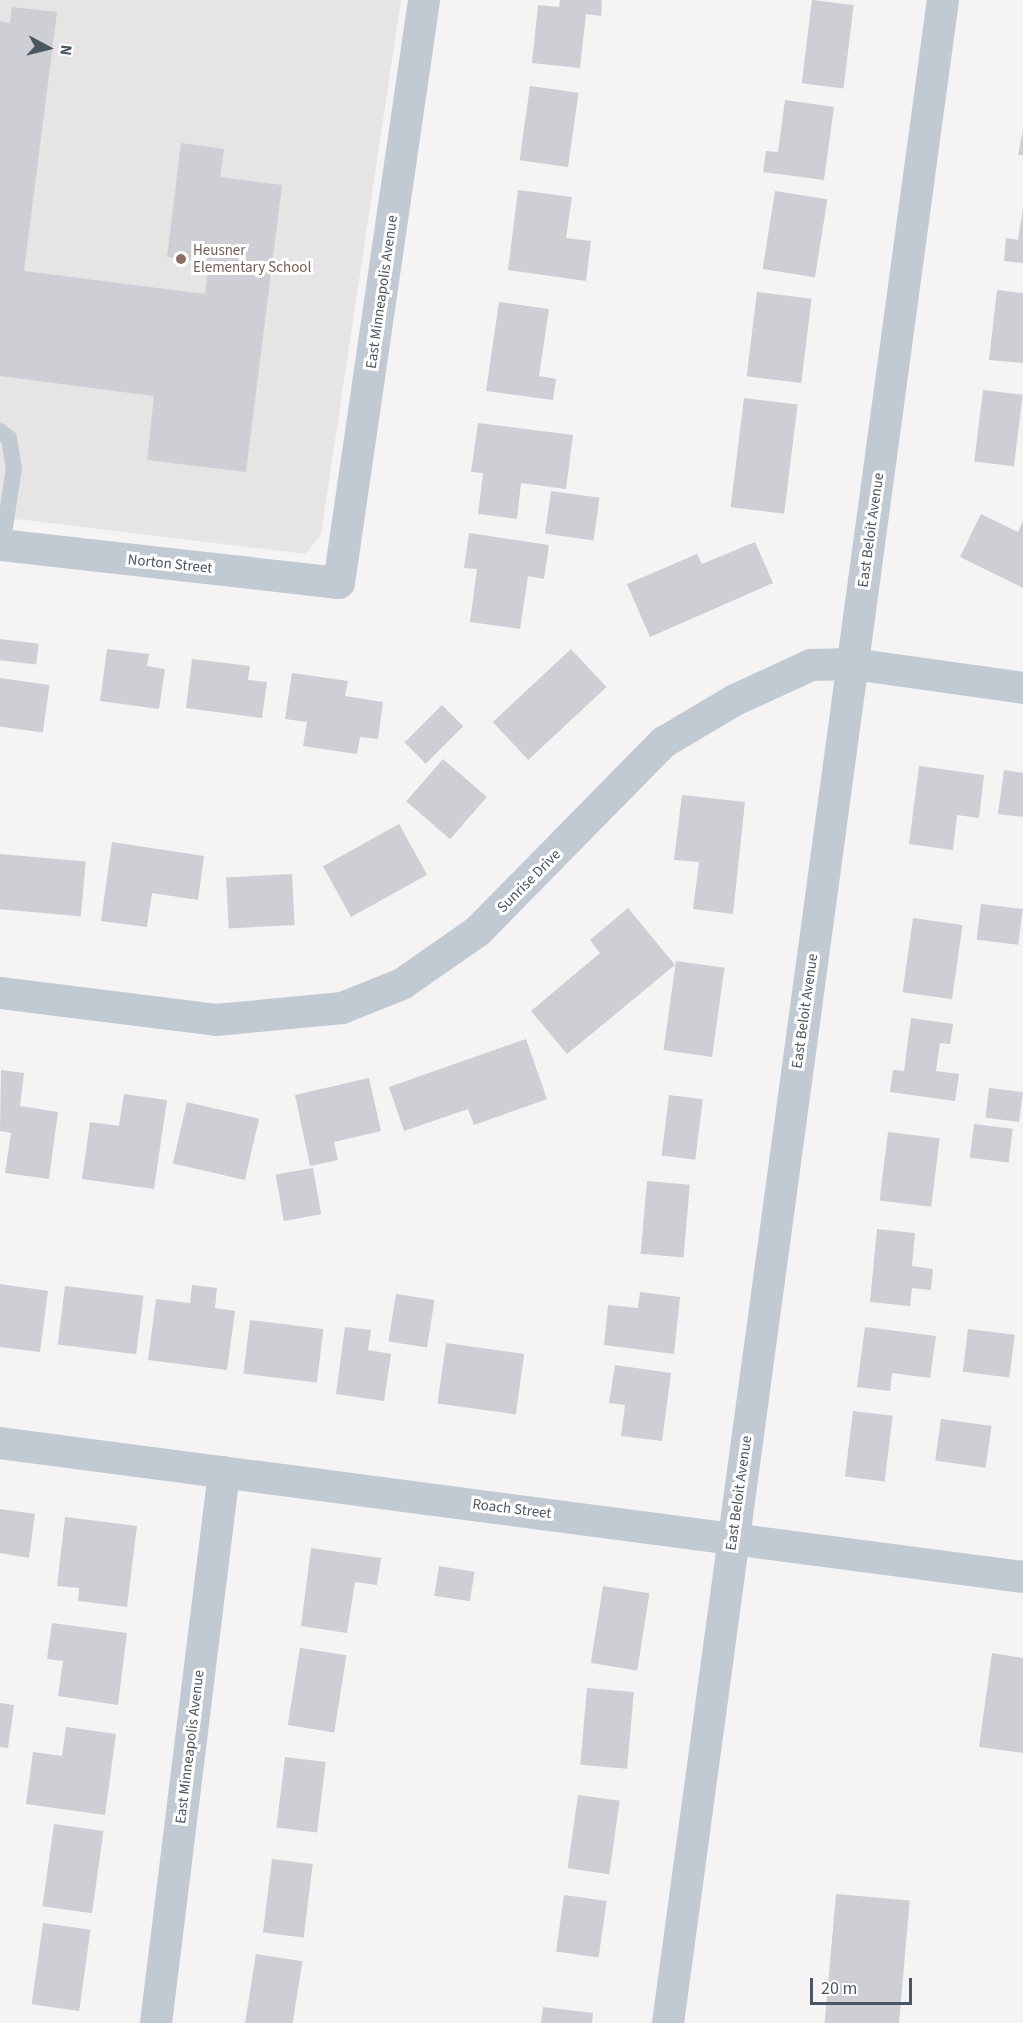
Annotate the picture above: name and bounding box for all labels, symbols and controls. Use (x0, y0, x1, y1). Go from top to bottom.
north arrow (18, 18, 78, 78)
text: N (54, 44, 77, 57)
street label: East Minneapolis Avenue (362, 214, 402, 370)
place label: Heusner Elementary School (193, 241, 311, 276)
marker: Heusner Elementary School (174, 252, 188, 266)
street label: East Beloit Avenue (854, 471, 888, 589)
street label: Norton Street (127, 551, 213, 577)
street label: Sunrise Drive (493, 845, 565, 917)
street label: East Beloit Avenue (788, 952, 822, 1070)
street label: East Beloit Avenue (722, 1434, 756, 1552)
street label: Roach Street (471, 1495, 553, 1523)
street label: East Minneapolis Avenue (172, 1669, 208, 1825)
scale bar (813, 1966, 915, 2004)
text: 20 m (821, 1976, 857, 2001)

